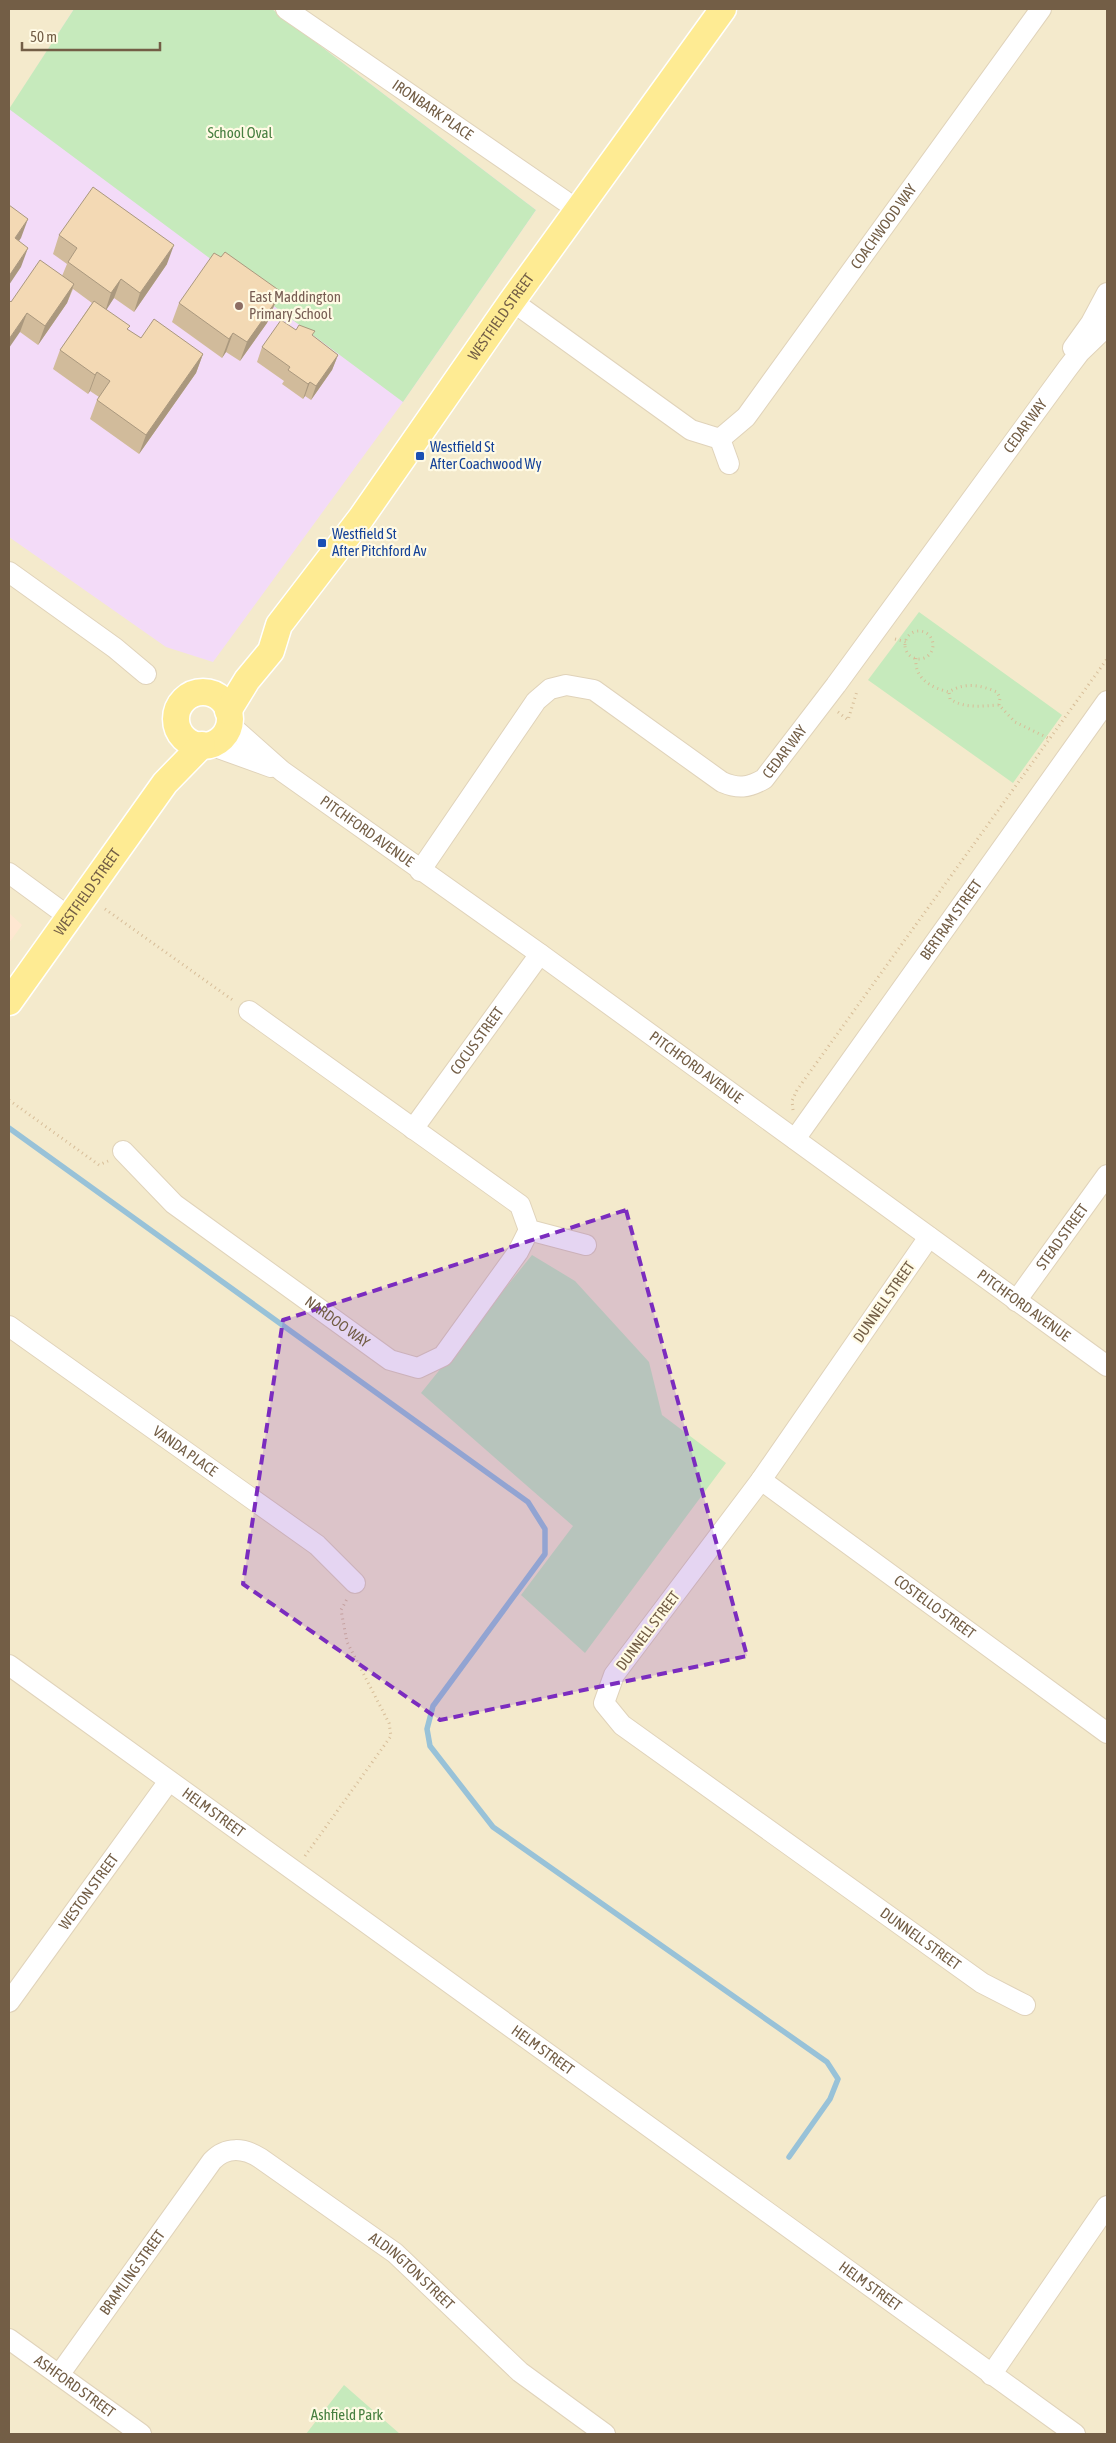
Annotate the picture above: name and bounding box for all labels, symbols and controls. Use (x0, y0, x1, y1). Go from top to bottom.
scale bar (22, 20, 160, 52)
text: 50 m (30, 28, 57, 45)
street label: IRONBARK PLACE (389, 76, 477, 143)
park label: School Oval (208, 124, 273, 141)
street label: COACHWOOD WAY (847, 180, 920, 272)
street label: WESTFIELD STREET (464, 270, 537, 364)
place label: East Maddington Primary School (249, 288, 341, 322)
marker: East Maddington Primary School (233, 300, 245, 312)
street label: CEDAR WAY (1000, 395, 1050, 456)
place label: Westfield St After Coachwood Wy (430, 438, 542, 472)
marker: Westfield St After Coachwood Wy (414, 450, 426, 462)
place label: Westfield St After Pitchford Av (332, 525, 427, 559)
marker: Westfield St After Pitchford Av (316, 537, 328, 549)
street label: CEDAR WAY (759, 721, 810, 782)
street label: PITCHFORD AVENUE (317, 792, 418, 870)
street label: WESTFIELD STREET (50, 845, 124, 938)
street label: BERTRAM STREET (916, 876, 985, 963)
street label: COCUS STREET (447, 1003, 507, 1077)
street label: PITCHFORD AVENUE (647, 1028, 747, 1107)
street label: STEAD STREET (1032, 1200, 1091, 1273)
street label: DUNNELL STREET (849, 1258, 918, 1345)
street label: PITCHFORD AVENUE (974, 1266, 1074, 1345)
street label: NARDOO WAY (302, 1293, 373, 1351)
street label: VANDA PLACE (150, 1422, 221, 1480)
street label: COSTELLO STREET (891, 1571, 979, 1642)
street label: DUNNELL STREET (612, 1587, 683, 1674)
street label: HELM STREET (179, 1784, 249, 1840)
street label: WESTON STREET (55, 1850, 122, 1933)
street label: DUNNELL STREET (877, 1904, 965, 1973)
street label: HELM STREET (508, 2021, 578, 2078)
street label: BRAMLING STREET (96, 2226, 168, 2318)
street label: ALDINGTON STREET (366, 2228, 458, 2313)
street label: HELM STREET (836, 2258, 905, 2314)
street label: ASHFORD STREET (32, 2351, 119, 2421)
park label: Ashfield Park (311, 2406, 384, 2423)

